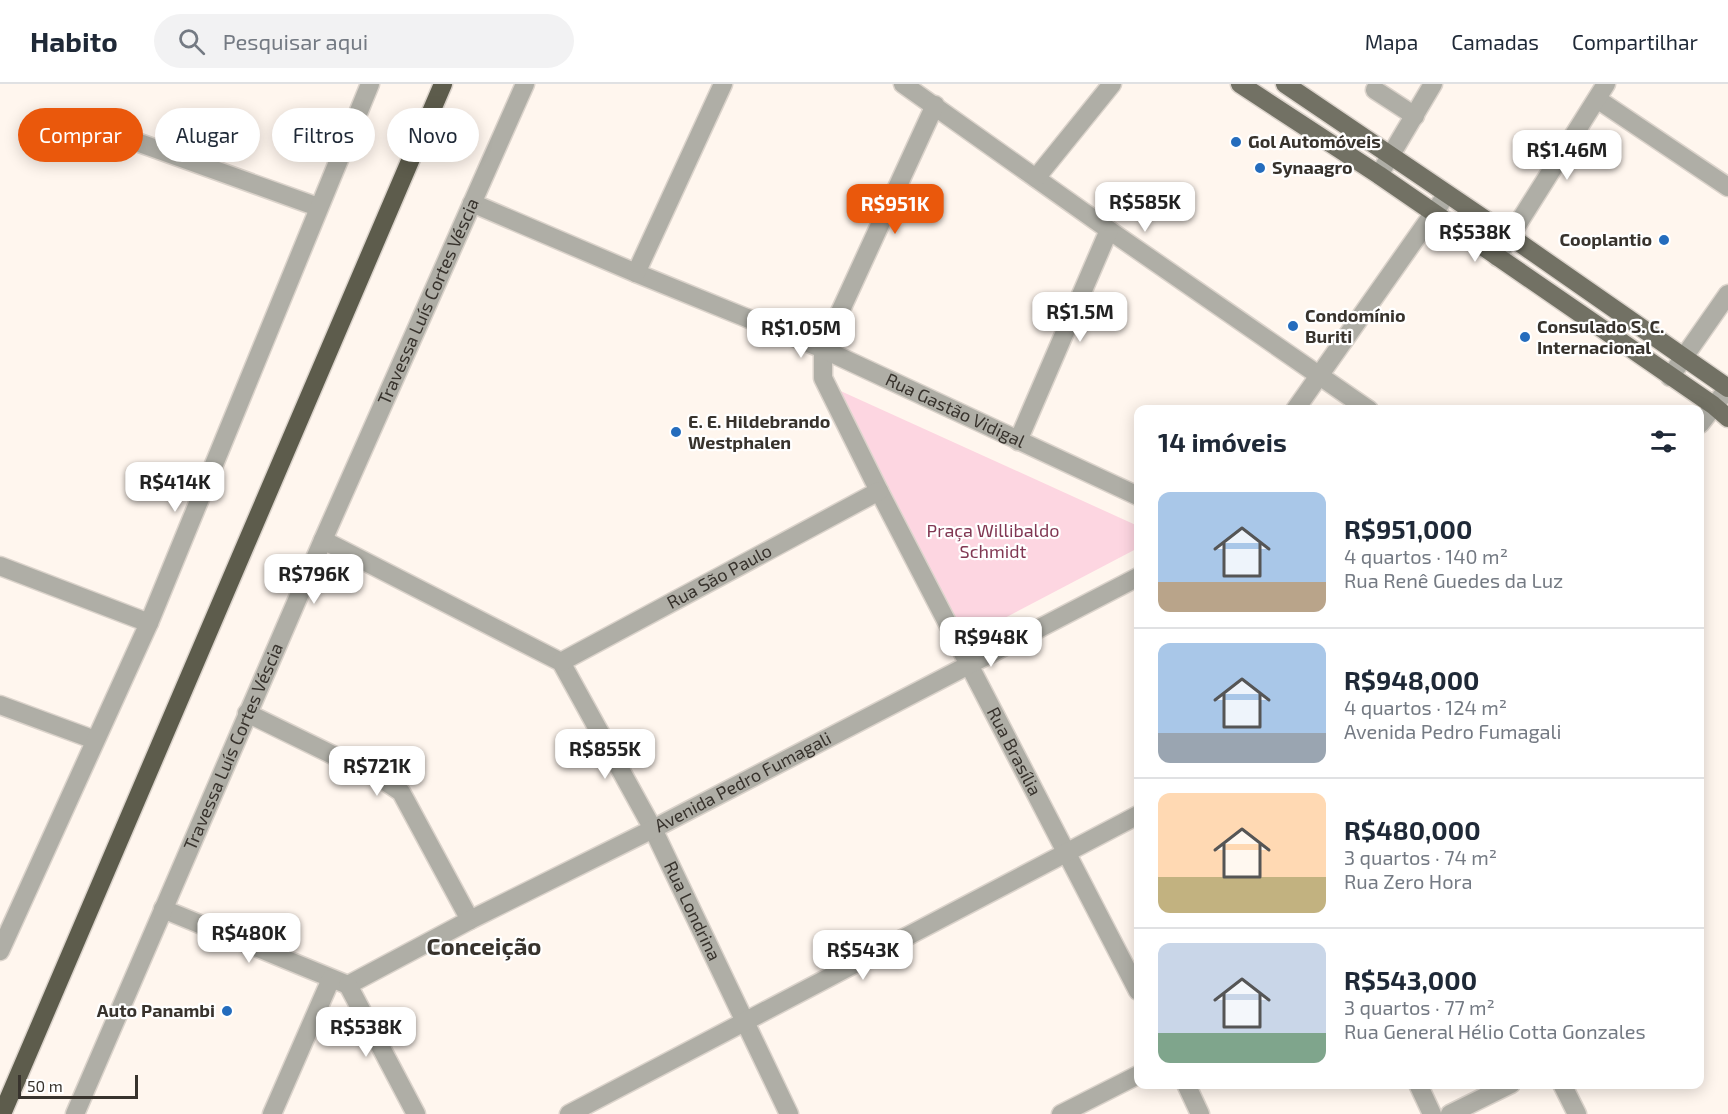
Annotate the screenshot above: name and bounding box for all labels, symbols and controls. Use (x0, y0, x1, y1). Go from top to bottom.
search box (154, 14, 574, 68)
text: Habito (30, 24, 118, 58)
icon: search (175, 25, 208, 58)
text: Pesquisar aqui (223, 28, 368, 54)
text: Mapa (1365, 29, 1418, 54)
text: Camadas (1451, 29, 1539, 54)
text: Compartilhar (1572, 29, 1698, 54)
chip: Comprar (18, 108, 143, 162)
chip: Alugar (155, 108, 260, 162)
chip: Filtros (272, 108, 375, 162)
chip: Novo (387, 108, 479, 162)
place label: Gol Automóveis (1248, 130, 1381, 152)
pin: R$1.46M (1512, 130, 1622, 181)
marker: Gol Automóveis (1229, 135, 1243, 149)
text: R$1.46M (1527, 137, 1607, 161)
place label: Synaagro (1272, 156, 1353, 178)
marker: Synaagro (1253, 161, 1267, 175)
pin: R$585K (1096, 182, 1194, 233)
pin: R$951K (846, 184, 944, 235)
text: R$585K (1109, 189, 1181, 213)
text: R$951K (861, 191, 929, 215)
street label: Travessa Luís Cortes Véscia (372, 194, 483, 408)
pin: R$538K (1426, 212, 1524, 263)
text: R$538K (1439, 219, 1511, 243)
place label: Cooplantio (1559, 228, 1652, 250)
marker: Cooplantio (1657, 233, 1671, 247)
pin: R$1.5M (1031, 292, 1129, 343)
text: R$1.5M (1046, 299, 1114, 323)
place label: Condomínio Buriti (1305, 304, 1406, 347)
pin: R$1.05M (746, 308, 856, 359)
text: R$1.05M (761, 315, 841, 339)
place label: Consulado S. C. Internacional (1537, 315, 1664, 358)
marker: Condomínio Buriti (1286, 319, 1300, 333)
marker: Consulado S. C. Internacional (1518, 330, 1532, 344)
street label: Rua Gastão Vidigal (882, 368, 1030, 452)
place label: E. E. Hildebrando Westphalen (688, 410, 830, 453)
marker: E. E. Hildebrando Westphalen (669, 425, 683, 439)
icon: filters (1647, 425, 1680, 458)
text: 14 imóveis (1158, 426, 1287, 457)
pin: R$414K (126, 462, 224, 513)
text: R$414K (139, 469, 211, 493)
text: R$951,000 (1344, 513, 1472, 544)
icon: home (1206, 516, 1278, 588)
park label: Praça Willibaldo Schmidt (927, 519, 1059, 562)
street label: Rua São Paulo (663, 539, 775, 613)
text: 4 quartos · 140 m² (1344, 544, 1508, 568)
pin: R$796K (265, 554, 363, 605)
text: R$796K (278, 561, 350, 585)
text: Rua Renê Guedes da Luz (1344, 568, 1563, 592)
pin: R$948K (942, 617, 1040, 668)
text: R$948K (954, 624, 1028, 648)
street label: Travessa Luís Cortes Véscia (178, 639, 287, 853)
text: R$948,000 (1344, 664, 1480, 695)
icon: home (1206, 667, 1278, 739)
text: 4 quartos · 124 m² (1344, 695, 1507, 719)
street label: Rua Brasília (983, 703, 1047, 799)
text: Avenida Pedro Fumagali (1344, 719, 1562, 743)
street label: Avenida Pedro Fumagali (651, 726, 835, 836)
pin: R$855K (556, 729, 654, 780)
text: R$855K (569, 736, 641, 760)
pin: R$721K (328, 746, 426, 797)
text: R$721K (343, 753, 411, 777)
text: R$480,000 (1344, 814, 1481, 845)
icon: home (1206, 817, 1278, 889)
text: 3 quartos · 74 m² (1344, 845, 1497, 869)
street label: Rua Londrina (660, 857, 726, 964)
text: Rua Zero Hora (1344, 869, 1473, 893)
pin: R$480K (200, 913, 298, 964)
text: R$480K (211, 920, 287, 944)
pin: R$543K (814, 930, 912, 981)
district label: Conceição (427, 931, 541, 961)
text: R$543K (827, 937, 899, 961)
text: R$543,000 (1344, 964, 1477, 995)
icon: home (1206, 967, 1278, 1039)
text: 3 quartos · 77 m² (1344, 995, 1495, 1019)
place label: Auto Panambi (97, 999, 215, 1021)
marker: Auto Panambi (220, 1004, 234, 1018)
pin: R$538K (317, 1007, 415, 1058)
text: R$538K (330, 1014, 402, 1038)
text: Rua General Hélio Cotta Gonzales (1344, 1019, 1646, 1043)
scale bar (18, 1072, 138, 1100)
text: 50 m (27, 1076, 63, 1095)

